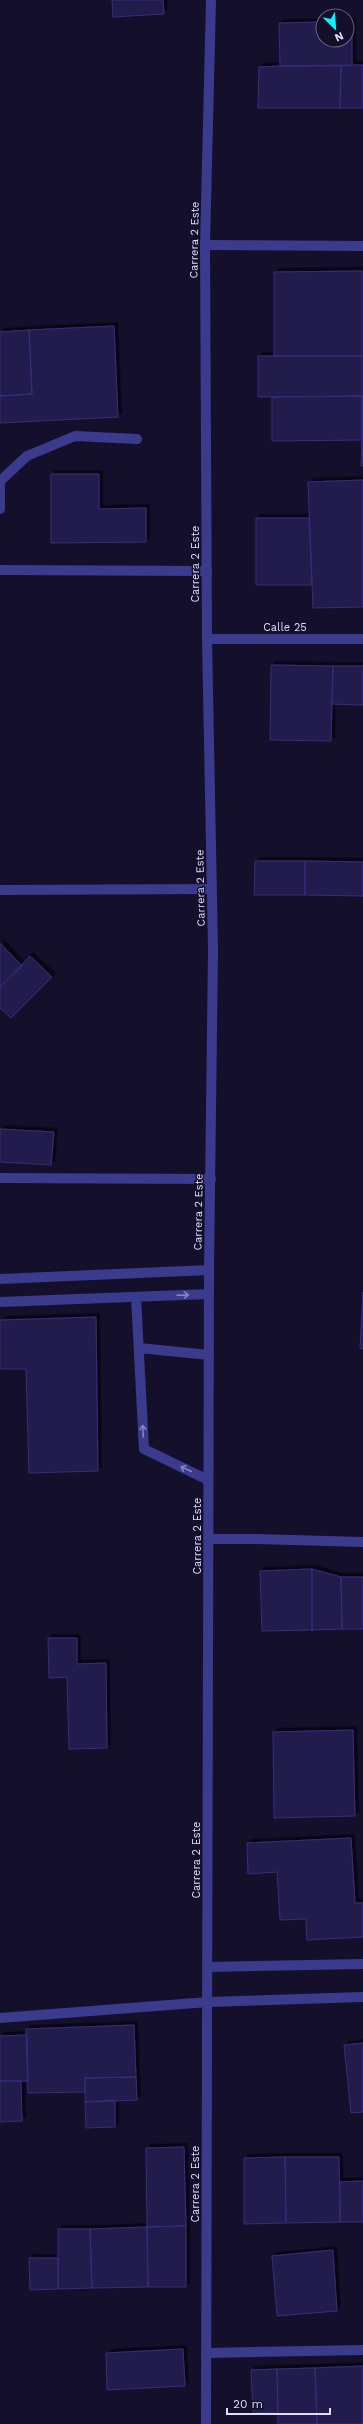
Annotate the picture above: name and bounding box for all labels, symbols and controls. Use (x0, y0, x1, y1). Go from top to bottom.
north arrow (315, 8, 355, 48)
text: N (333, 29, 345, 44)
street label: Carrera 2 Este (187, 201, 202, 279)
street label: Carrera 2 Este (189, 526, 202, 602)
street label: Calle 25 (263, 621, 307, 634)
street label: Carrera 2 Este (193, 849, 208, 927)
street label: Carrera 2 Este (191, 1173, 206, 1251)
one-way arrow (176, 1291, 189, 1299)
one-way arrow (139, 1425, 147, 1438)
one-way arrow (180, 1465, 192, 1472)
street label: Carrera 2 Este (191, 1498, 204, 1574)
street label: Carrera 2 Este (190, 1822, 203, 1898)
street label: Carrera 2 Este (189, 2146, 202, 2222)
scale bar (227, 2390, 330, 2416)
text: 20 m (233, 2397, 263, 2411)

